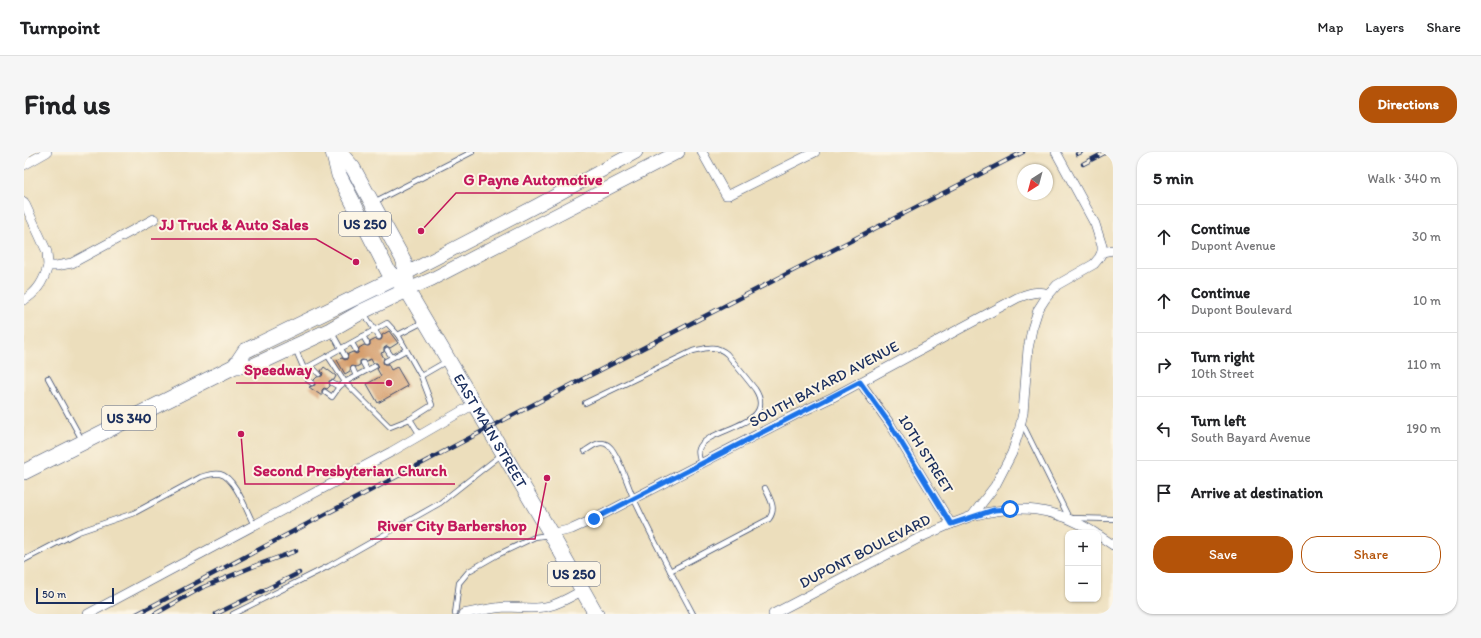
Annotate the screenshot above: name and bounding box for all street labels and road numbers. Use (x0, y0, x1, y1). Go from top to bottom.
road number: US 250 (339, 212, 391, 236)
street label: SOUTH BAYARD AVENUE (746, 337, 902, 431)
street label: EAST MAIN STREET (449, 370, 531, 492)
road number: US 340 (102, 406, 156, 430)
street label: 10TH STREET (895, 411, 958, 497)
street label: DUPONT BOULEVARD (796, 510, 934, 592)
road number: US 250 (548, 562, 600, 586)

